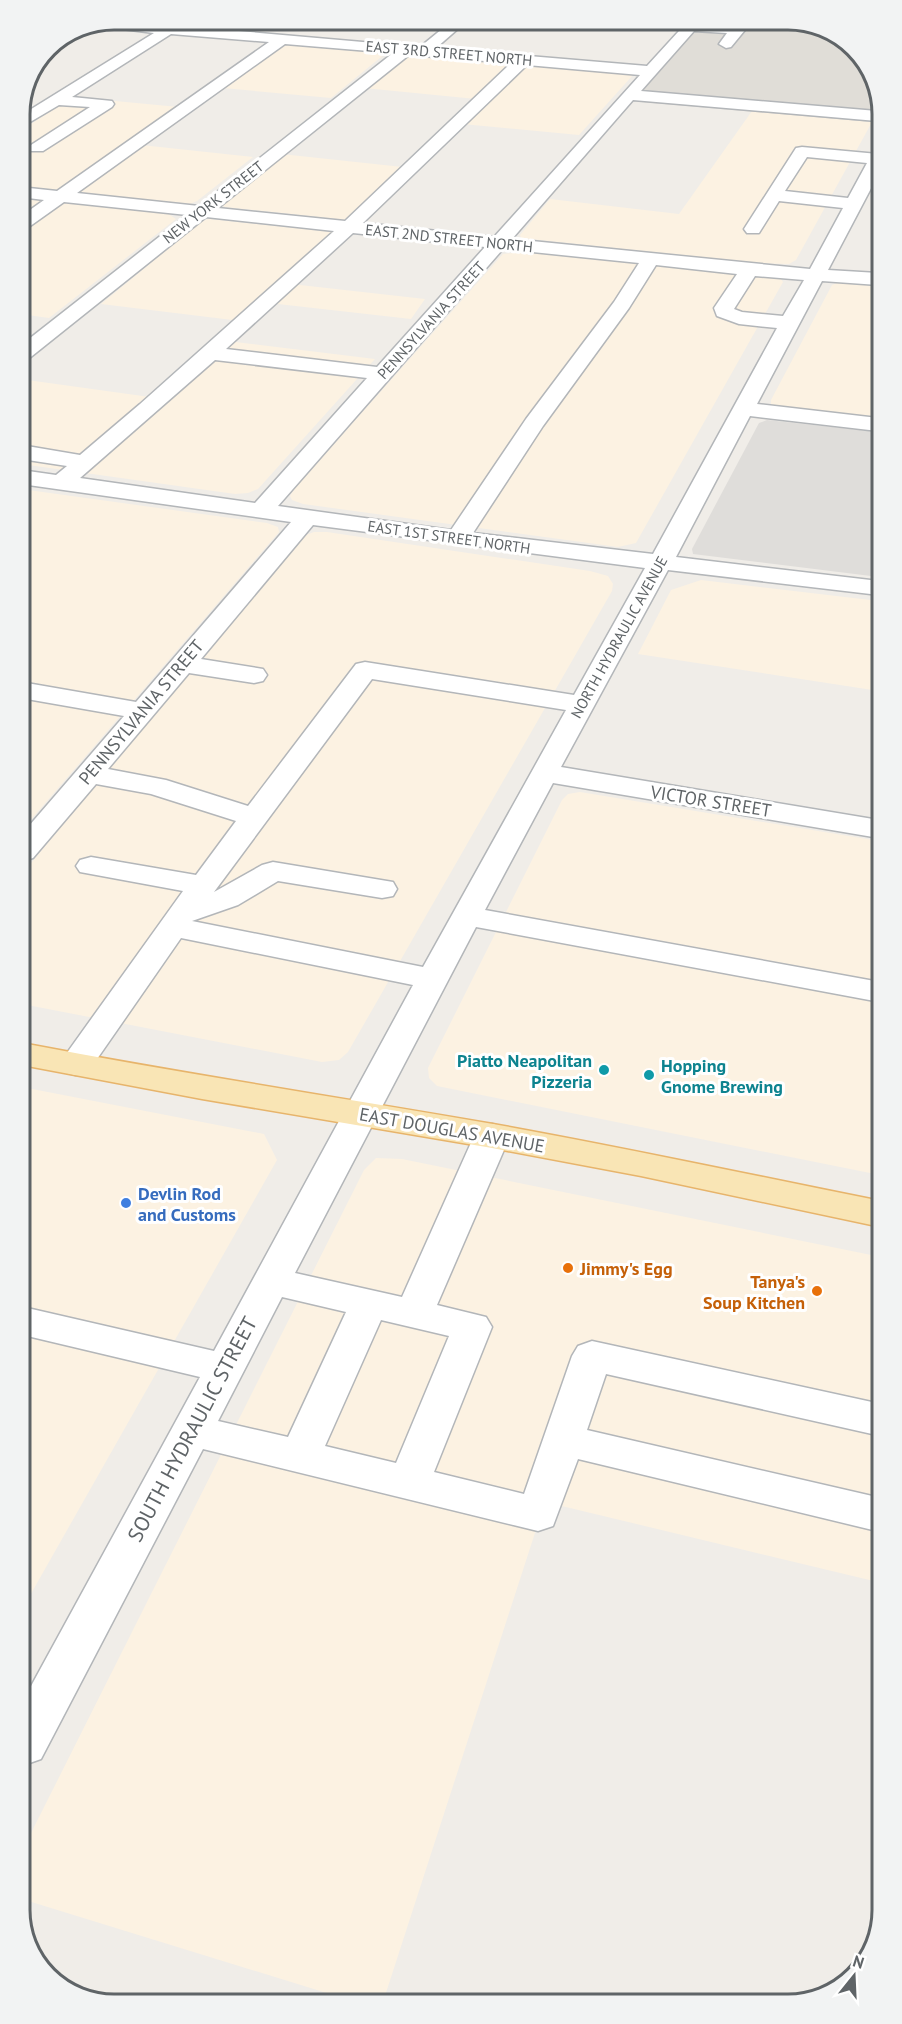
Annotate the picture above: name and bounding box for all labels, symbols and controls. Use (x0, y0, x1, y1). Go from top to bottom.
street label: EAST 3RD STREET NORTH (365, 36, 533, 70)
street label: NEW YORK STREET (159, 156, 268, 247)
street label: EAST 2ND STREET NORTH (364, 220, 534, 256)
street label: PENNSYLVANIA STREET (373, 257, 489, 383)
street label: EAST 1ST STREET NORTH (366, 516, 532, 558)
street label: NORTH HYDRAULIC AVENUE (566, 553, 672, 721)
street label: PENNSYLVANIA STREET (74, 635, 208, 789)
street label: VICTOR STREET (648, 780, 773, 822)
place label: Piatto Neapolitan Pizzeria (457, 1049, 592, 1093)
place label: Hopping Gnome Brewing (661, 1054, 783, 1098)
marker: Piatto Neapolitan Pizzeria (597, 1063, 611, 1077)
marker: Hopping Gnome Brewing (642, 1068, 656, 1082)
street label: EAST DOUGLAS AVENUE (358, 1102, 546, 1158)
place label: Devlin Rod and Customs (138, 1182, 236, 1226)
marker: Devlin Rod and Customs (119, 1196, 133, 1210)
place label: Jimmy's Egg (579, 1257, 673, 1280)
marker: Jimmy's Egg (561, 1261, 575, 1275)
place label: Tanya's Soup Kitchen (703, 1270, 805, 1314)
marker: Tanya's Soup Kitchen (810, 1284, 824, 1298)
street label: SOUTH HYDRAULIC STREET (121, 1311, 263, 1546)
north arrow (824, 1946, 884, 2006)
text: N (851, 1951, 867, 1973)

